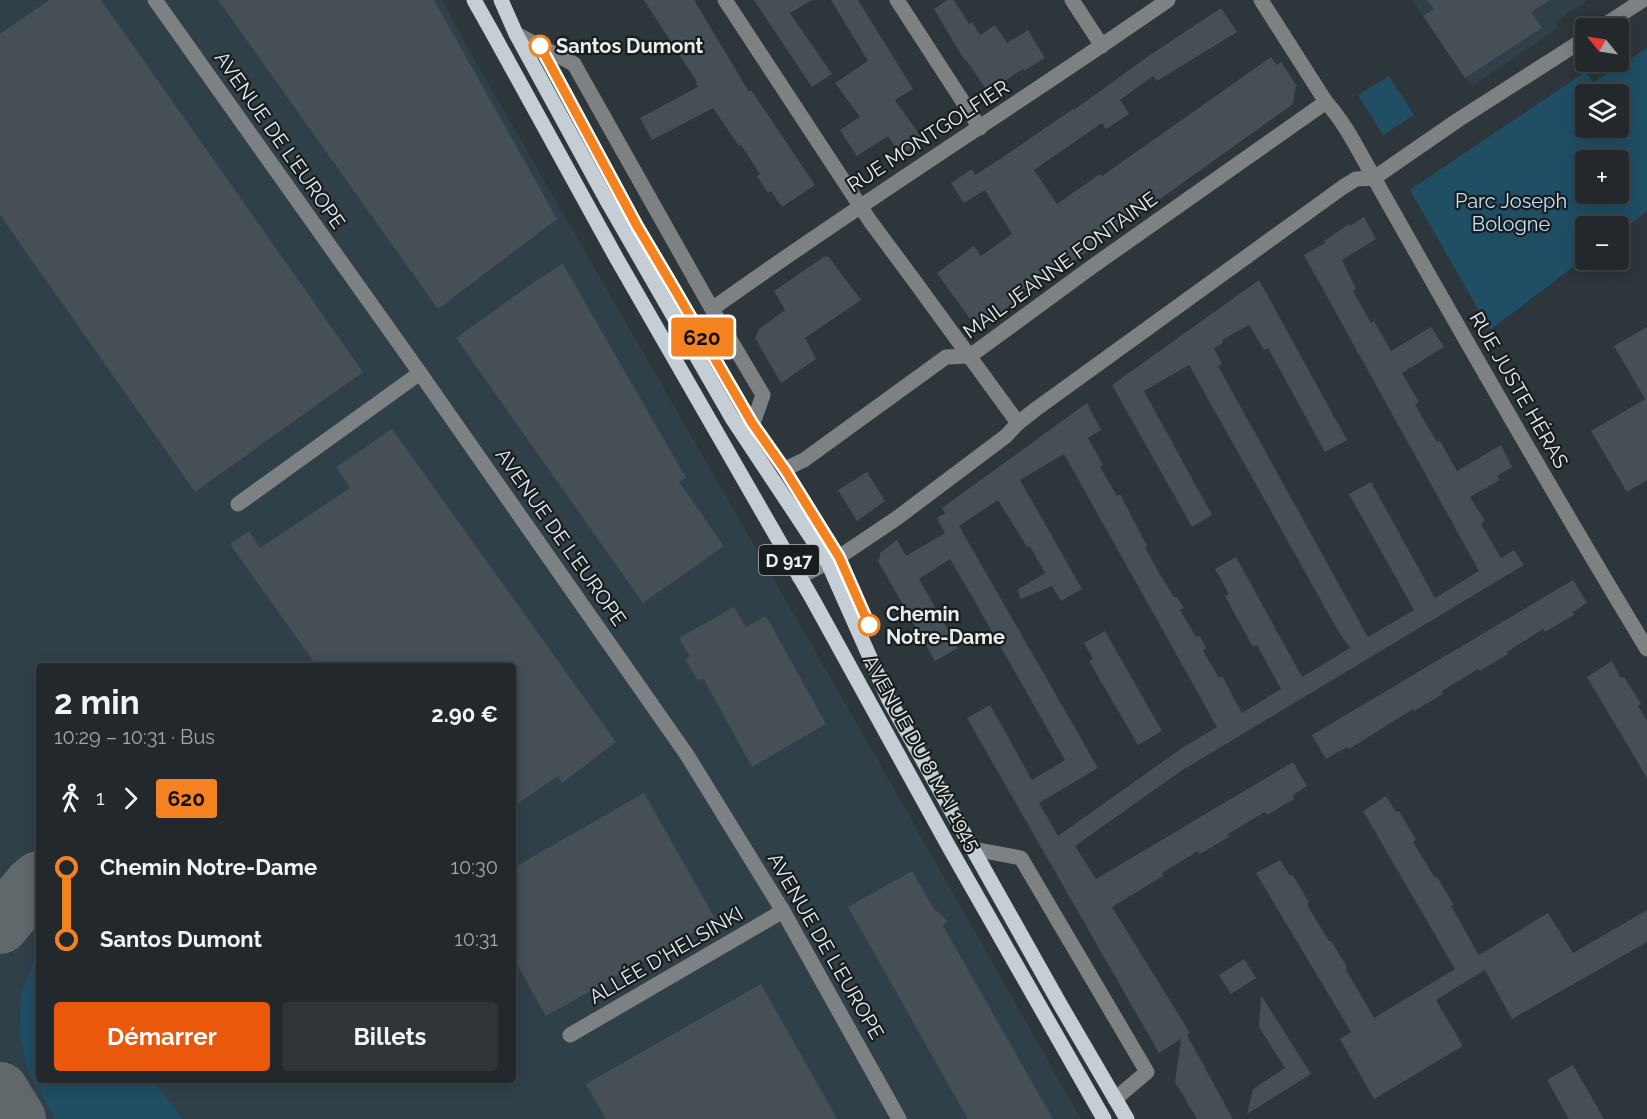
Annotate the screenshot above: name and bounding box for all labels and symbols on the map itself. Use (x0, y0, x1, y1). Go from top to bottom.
north arrow (1575, 18, 1629, 72)
place label: Santos Dumont (556, 34, 704, 58)
marker: Santos Dumont (529, 35, 551, 57)
street label: AVENUE DE L'EUROPE (210, 47, 350, 233)
street label: RUE MONTGOLFIER (843, 75, 1013, 197)
street label: MAIL JEANNE FONTAINE (958, 187, 1162, 343)
park label: Parc Joseph Bologne (1455, 189, 1567, 236)
street label: RUE JUSTE HÉRAS (1464, 308, 1574, 472)
line badge: 620 (668, 318, 736, 356)
street label: AVENUE DE L'EUROPE (491, 444, 631, 630)
road number: D 917 (759, 545, 819, 575)
place label: Chemin Notre-Dame (886, 602, 1005, 649)
marker: Chemin Notre-Dame (858, 614, 880, 636)
street label: AVENUE DU 8 MAI 1945 (858, 651, 986, 855)
street label: AVENUE DE L'EUROPE (763, 849, 889, 1043)
street label: ALLÉE D'HELSINKI (585, 901, 747, 1009)

